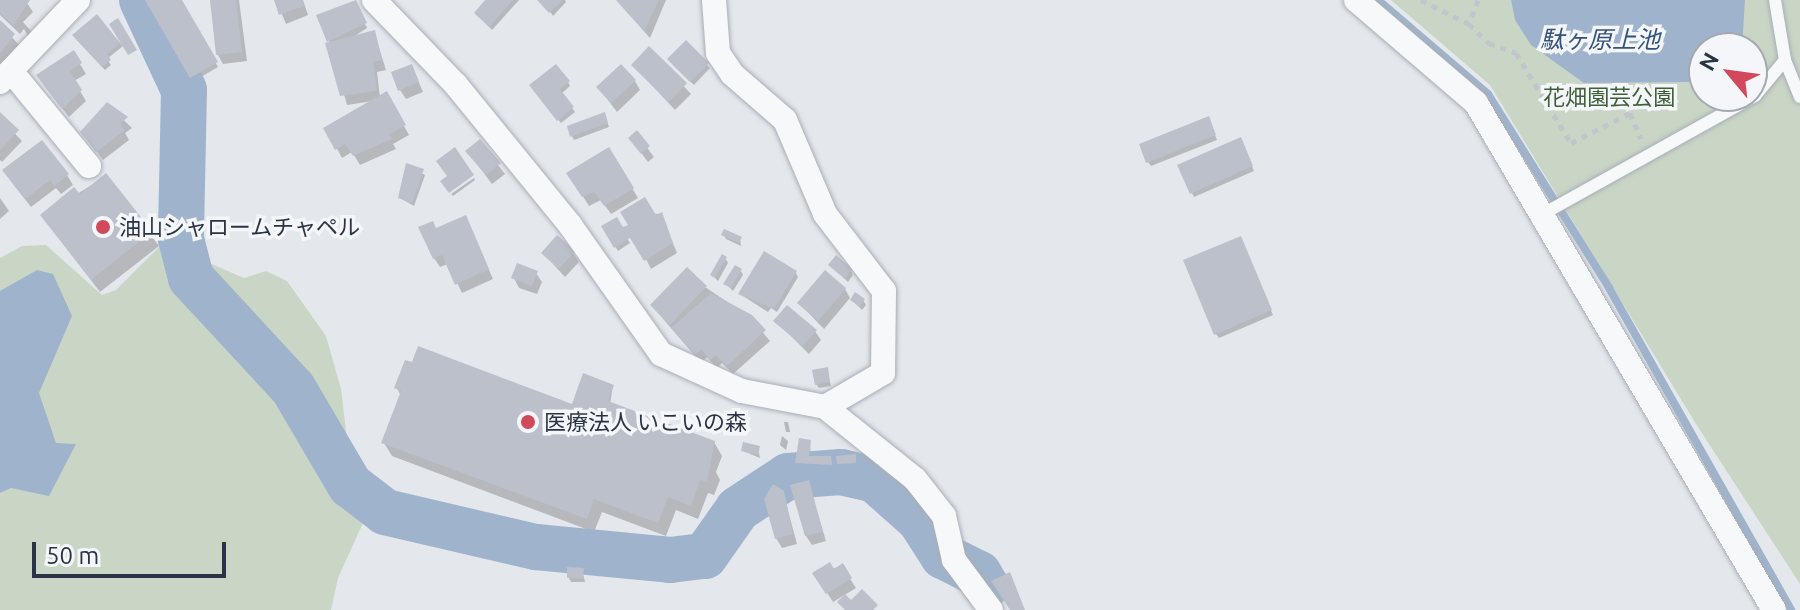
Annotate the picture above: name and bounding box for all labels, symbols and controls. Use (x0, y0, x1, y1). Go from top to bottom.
water label: 駄ヶ原上池 (1540, 26, 1660, 54)
north arrow (1688, 32, 1768, 112)
text: N (1693, 48, 1723, 74)
park label: 花畑園芸公園 (1543, 84, 1675, 110)
place label: 油山シャロームチャペル (119, 214, 361, 240)
marker: 油山シャロームチャペル (94, 218, 112, 236)
place label: 医療法人 いこいの森 (544, 409, 747, 435)
marker: 医療法人 いこいの森 (519, 413, 537, 431)
scale bar (36, 526, 230, 576)
text: 50 m (46, 542, 99, 569)

